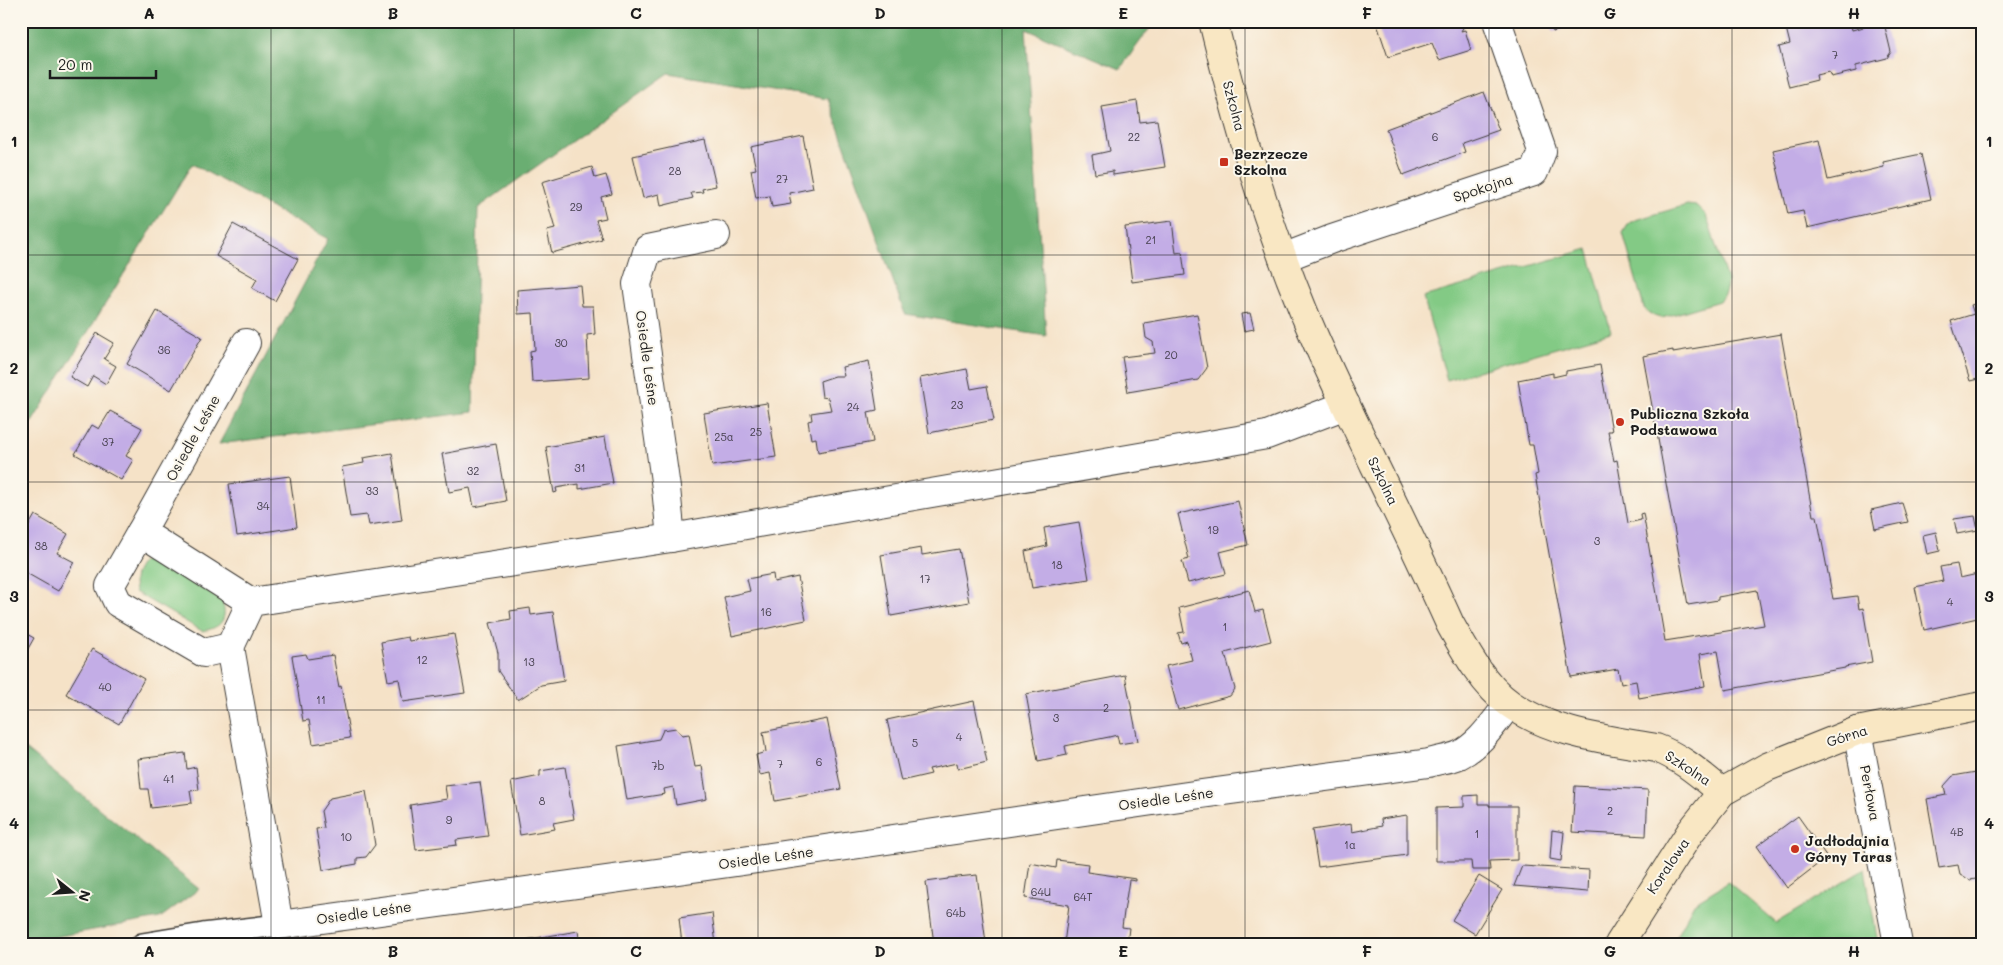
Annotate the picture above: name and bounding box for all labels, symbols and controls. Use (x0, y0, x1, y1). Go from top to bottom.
text: A (143, 2, 155, 23)
text: B (388, 2, 398, 23)
text: C (630, 2, 642, 23)
text: D (874, 2, 886, 23)
text: E (1118, 2, 1128, 23)
text: F (1362, 2, 1372, 23)
text: G (1604, 2, 1616, 23)
text: H (1848, 2, 1860, 23)
house number: 7 (1832, 47, 1838, 62)
scale bar (50, 48, 156, 80)
text: 20 m (58, 54, 92, 74)
street label: Szkolna (1219, 79, 1250, 133)
house number: 22 (1128, 129, 1140, 144)
house number: 6 (1432, 129, 1438, 144)
text: 1 (10, 130, 18, 151)
text: 1 (1985, 130, 1993, 151)
place label: Bezrzecze Szkolna (1234, 144, 1308, 179)
marker: Bezrzecze Szkolna (1218, 156, 1230, 168)
house number: 28 (669, 163, 682, 178)
street label: Spokojna (1451, 169, 1515, 206)
house number: 27 (776, 171, 788, 186)
house number: 29 (570, 199, 583, 214)
house number: 21 (1145, 232, 1157, 247)
street label: Osiedle Leśne (631, 309, 664, 407)
house number: 30 (554, 335, 568, 350)
house number: 36 (157, 342, 171, 357)
house number: 20 (1165, 347, 1178, 362)
text: 2 (10, 357, 19, 378)
text: 2 (1985, 357, 1994, 378)
street label: Osiedle Leśne (161, 391, 224, 484)
house number: 23 (951, 397, 964, 412)
house number: 24 (847, 399, 860, 414)
place label: Publiczna Szkoła Podstawowa (1630, 404, 1750, 439)
marker: Publiczna Szkoła Podstawowa (1614, 416, 1626, 428)
house number: 25 (750, 424, 762, 439)
house number: 25a (714, 429, 734, 444)
house number: 37 (102, 434, 114, 449)
street label: Szkolna (1364, 454, 1403, 508)
house number: 31 (574, 460, 586, 475)
house number: 32 (467, 463, 479, 478)
house number: 33 (366, 483, 379, 498)
house number: 34 (257, 498, 270, 513)
house number: 19 (1207, 522, 1219, 537)
house number: 3 (1594, 533, 1601, 548)
house number: 38 (34, 538, 48, 553)
house number: 18 (1051, 557, 1063, 572)
house number: 17 (919, 571, 931, 586)
text: 3 (9, 585, 19, 606)
text: 3 (1984, 585, 1994, 606)
house number: 4 (1947, 594, 1954, 609)
house number: 16 (760, 604, 772, 619)
house number: 1 (1223, 619, 1227, 634)
house number: 12 (416, 652, 428, 667)
house number: 13 (523, 654, 535, 669)
house number: 40 (98, 679, 112, 694)
house number: 11 (316, 692, 326, 707)
house number: 2 (1103, 700, 1109, 715)
house number: 3 (1053, 710, 1060, 725)
street label: Górna (1824, 720, 1870, 751)
house number: 4 (956, 729, 963, 744)
house number: 5 (912, 735, 918, 750)
street label: Szkolna (1662, 746, 1715, 790)
house number: 6 (816, 754, 822, 769)
house number: 7 (777, 756, 783, 771)
house number: 7b (651, 758, 665, 773)
street label: Perłowa (1856, 763, 1885, 822)
house number: 41 (163, 771, 175, 786)
street label: Osiedle Leśne (1117, 782, 1215, 815)
house number: 8 (539, 793, 546, 808)
house number: 2 (1607, 803, 1613, 818)
text: 4 (9, 812, 19, 833)
house number: 9 (446, 812, 453, 827)
text: 4 (1984, 812, 1994, 833)
house number: 4B (1950, 824, 1964, 839)
house number: 1 (1475, 826, 1479, 841)
house number: 10 (340, 829, 352, 844)
place label: Jadłodajnia Górny Taras (1805, 831, 1892, 866)
street label: Koralowa (1642, 834, 1693, 898)
house number: 1a (1344, 837, 1356, 852)
street label: Osiedle Leśne (717, 841, 815, 874)
marker: Jadłodajnia Górny Taras (1789, 843, 1801, 855)
north arrow (48, 868, 98, 918)
house number: 64U (1031, 884, 1051, 899)
text: N (74, 888, 96, 904)
house number: 64T (1073, 889, 1093, 904)
street label: Osiedle Leśne (315, 896, 413, 929)
house number: 64b (946, 905, 966, 920)
text: A (143, 940, 155, 961)
text: B (388, 940, 398, 961)
text: C (630, 940, 642, 961)
text: D (874, 940, 886, 961)
text: E (1118, 940, 1128, 961)
text: F (1362, 940, 1372, 961)
text: G (1604, 940, 1616, 961)
text: H (1848, 940, 1860, 961)

